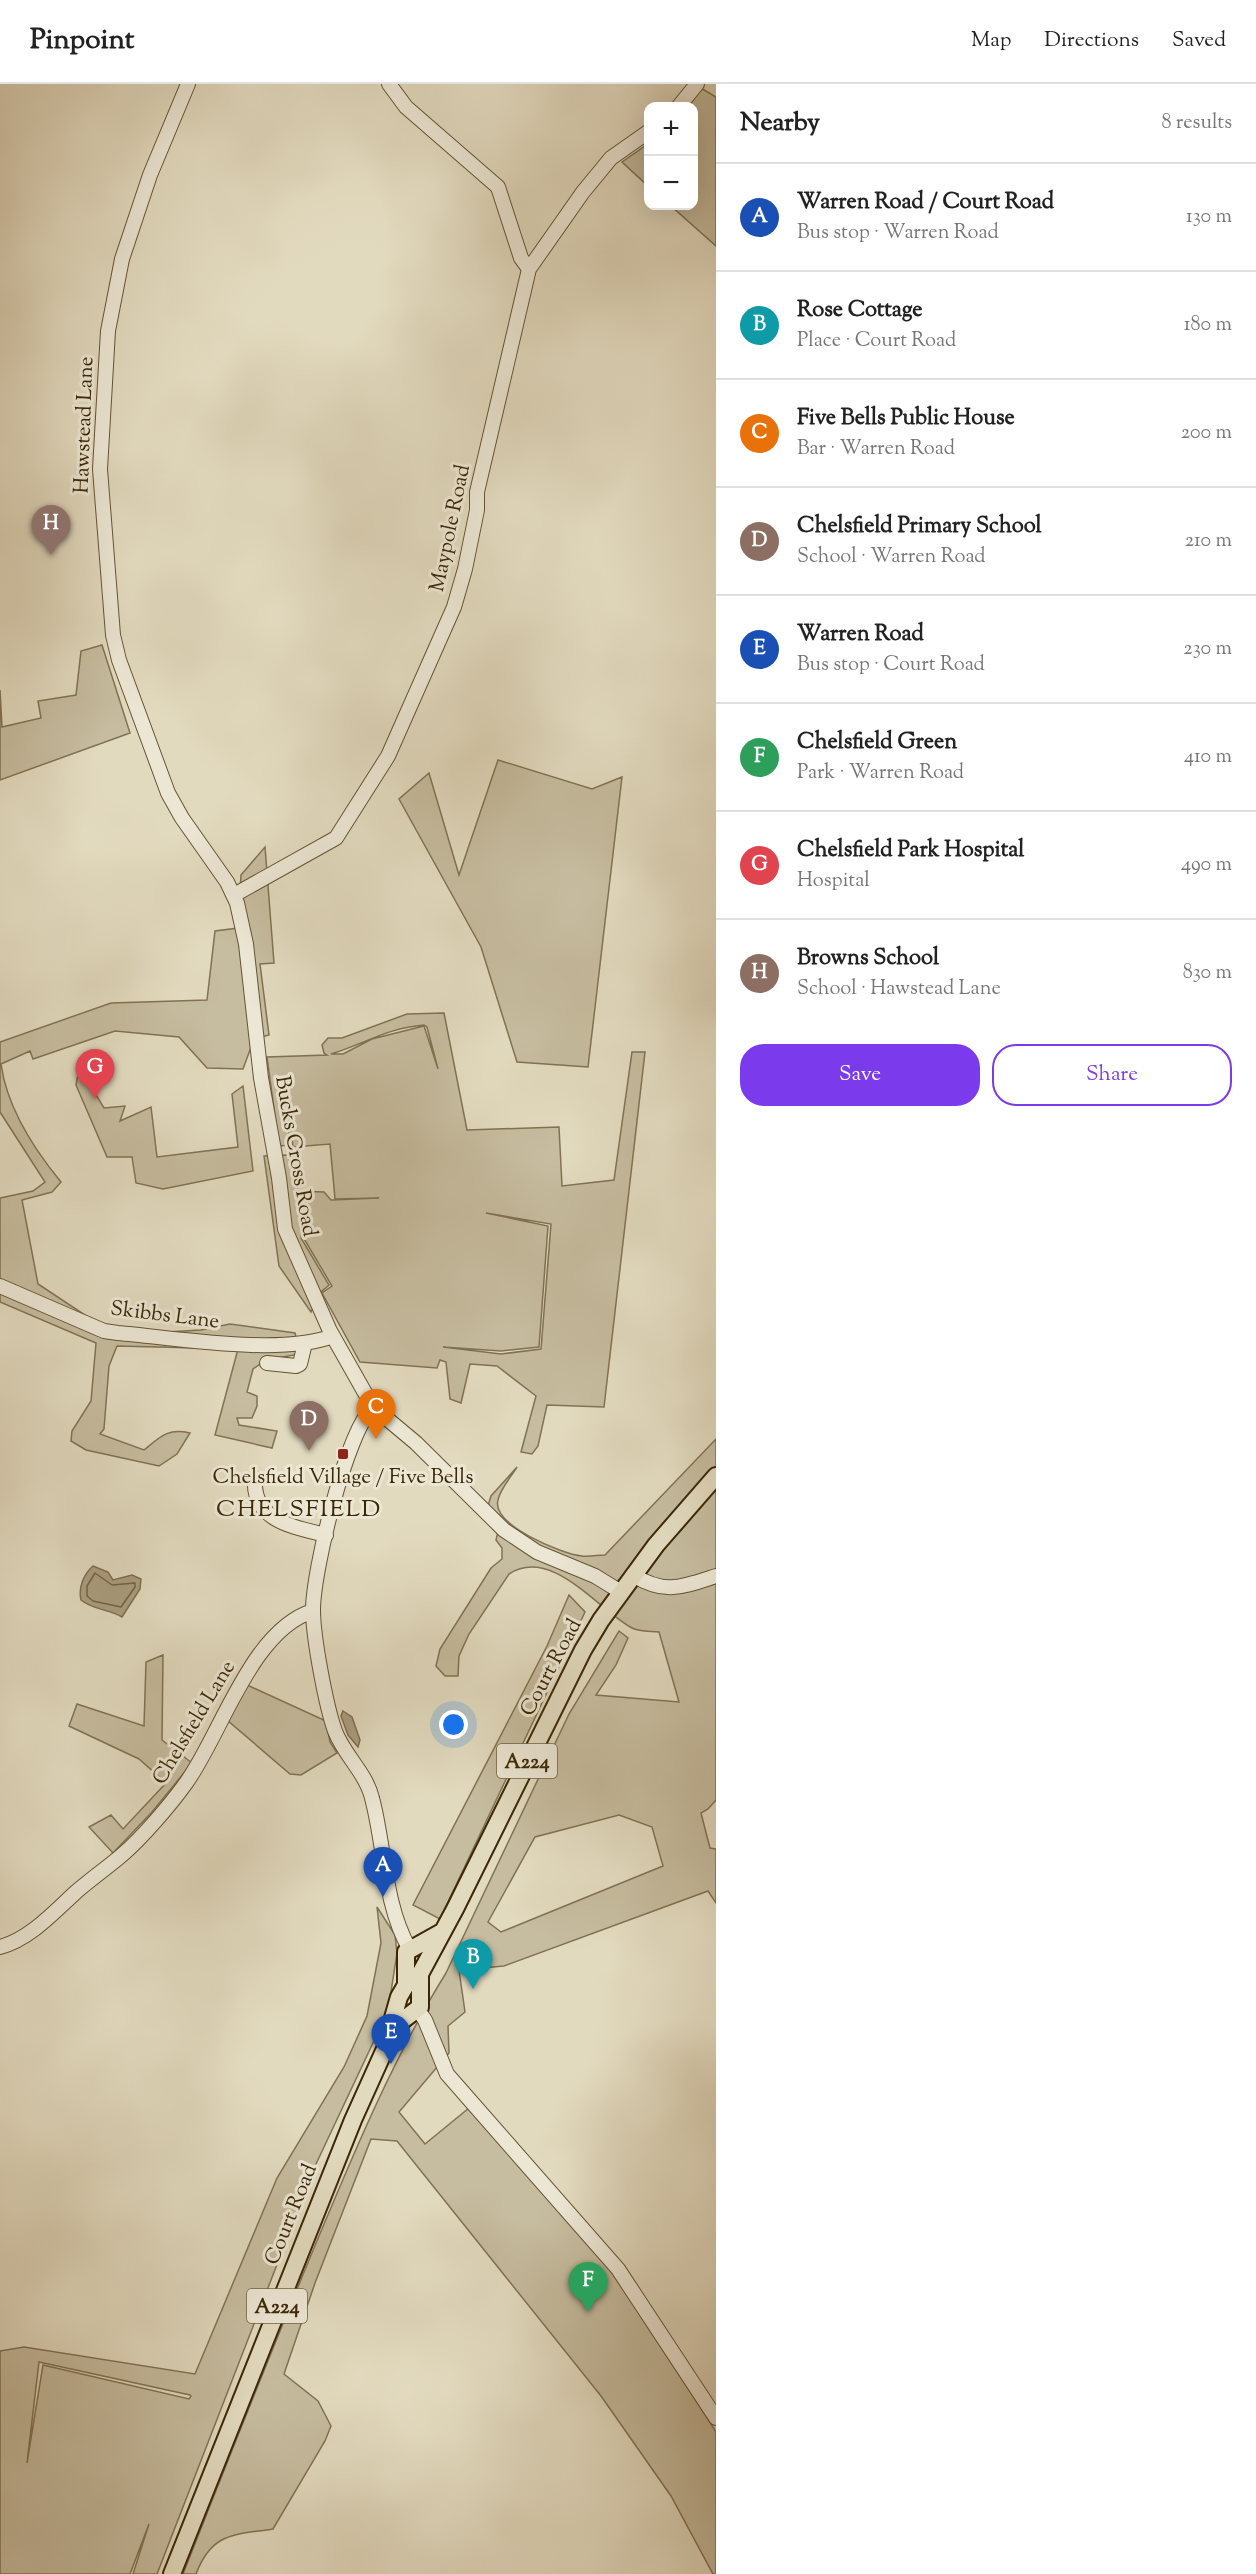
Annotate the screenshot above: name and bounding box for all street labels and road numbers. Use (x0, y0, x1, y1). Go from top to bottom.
street label: Hawstead Lane (68, 356, 102, 494)
street label: Maypole Road (423, 462, 479, 595)
street label: Bucks Cross Road (266, 1073, 324, 1239)
street label: Skibbs Lane (109, 1294, 221, 1338)
street label: Court Road (513, 1614, 590, 1722)
street label: Chelsfield Lane (146, 1655, 244, 1791)
road number: A224 (497, 1744, 557, 1778)
street label: Court Road (258, 2160, 326, 2270)
road number: A224 (247, 2289, 307, 2323)

